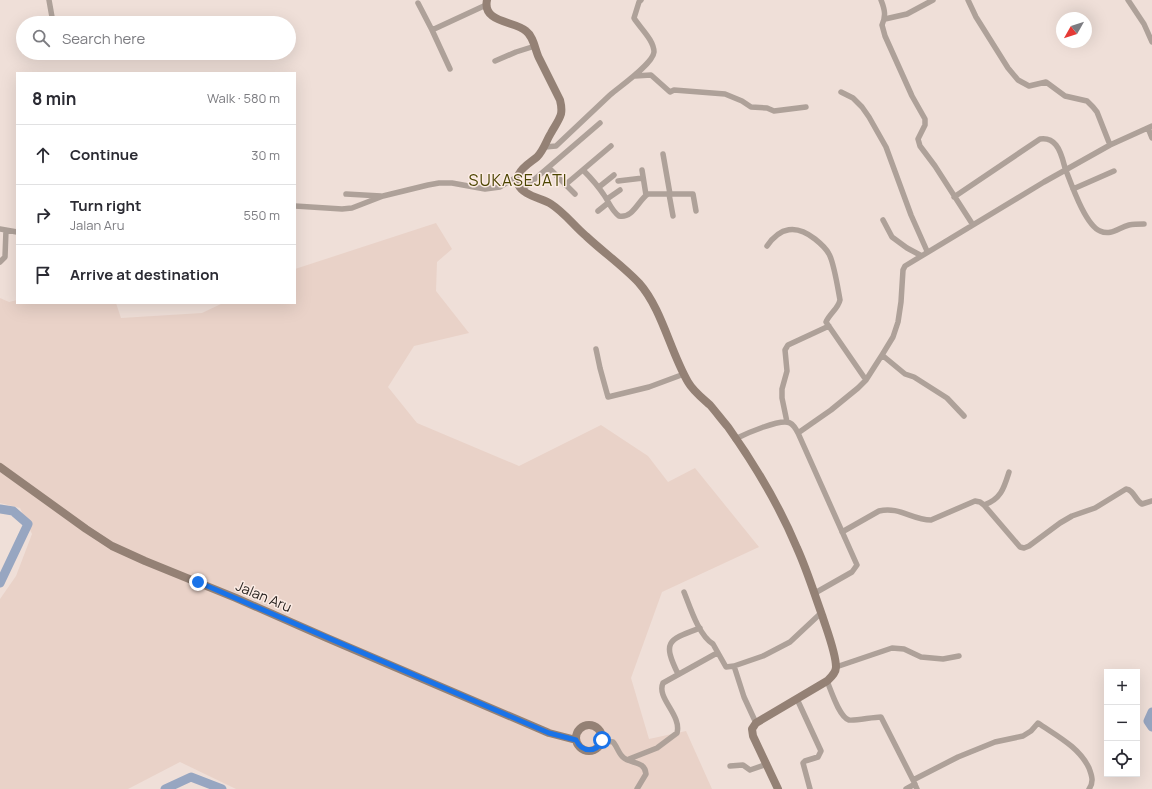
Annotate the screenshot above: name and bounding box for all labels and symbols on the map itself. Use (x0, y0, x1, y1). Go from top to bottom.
north arrow (1056, 12, 1092, 48)
district label: SUKASEJATI (469, 169, 567, 191)
route end (189, 573, 207, 591)
street label: Jalan Aru (233, 576, 295, 616)
route start (593, 731, 611, 749)

